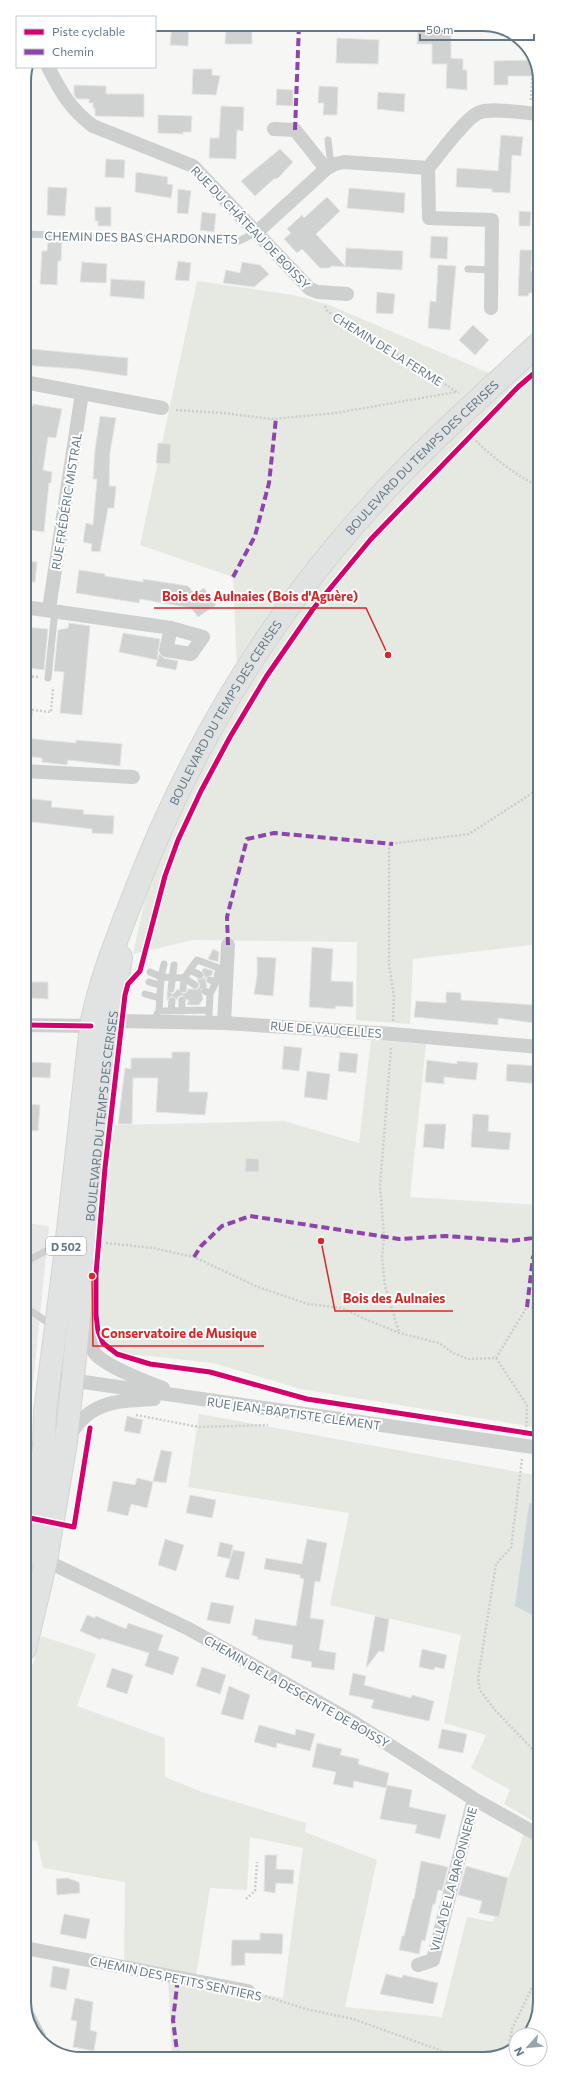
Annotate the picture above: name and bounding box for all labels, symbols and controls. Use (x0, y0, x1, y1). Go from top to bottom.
legend (16, 16, 156, 68)
scale bar (420, 16, 534, 42)
text: 50 m (426, 22, 454, 36)
text: Piste cyclable (52, 24, 125, 38)
text: Chemin (52, 44, 94, 58)
street label: RUE DU CHÂTEAU DE BOISSY (189, 163, 313, 291)
street label: CHEMIN DES BAS CHARDONNETS (44, 228, 238, 246)
street label: CHEMIN DE LA FERME (330, 309, 446, 389)
street label: BOULEVARD DU TEMPS DES CERISES (342, 377, 501, 537)
street label: RUE FRÉDÉRIC MISTRAL (48, 431, 84, 571)
callout: Bois des Aulnaies (Bois d'Aguère) (154, 583, 366, 608)
text: Bois des Aulnaies (Bois d'Aguère) (162, 588, 358, 604)
street label: BOULEVARD DU TEMPS DES CERISES (166, 617, 284, 807)
street label: BOULEVARD DU TEMPS DES CERISES (82, 1010, 120, 1222)
street label: RUE DE VAUCELLES (270, 1018, 382, 1040)
road number: D 502 (46, 1237, 86, 1255)
callout: Bois des Aulnaies (335, 1286, 453, 1311)
text: Bois des Aulnaies (343, 1290, 445, 1306)
callout: Conservatoire de Musique (93, 1321, 264, 1346)
text: Conservatoire de Musique (101, 1325, 257, 1341)
street label: RUE JEAN-BAPTISTE CLÉMENT (206, 1394, 382, 1433)
street label: CHEMIN DE LA DESCENTE DE BOISSY (202, 1632, 392, 1750)
street label: VILLA DE LA BARONNERIE (427, 1805, 479, 1953)
street label: CHEMIN DES PETITS SENTIERS (89, 1953, 263, 2003)
north arrow (508, 2027, 548, 2067)
text: N (511, 2045, 526, 2058)

